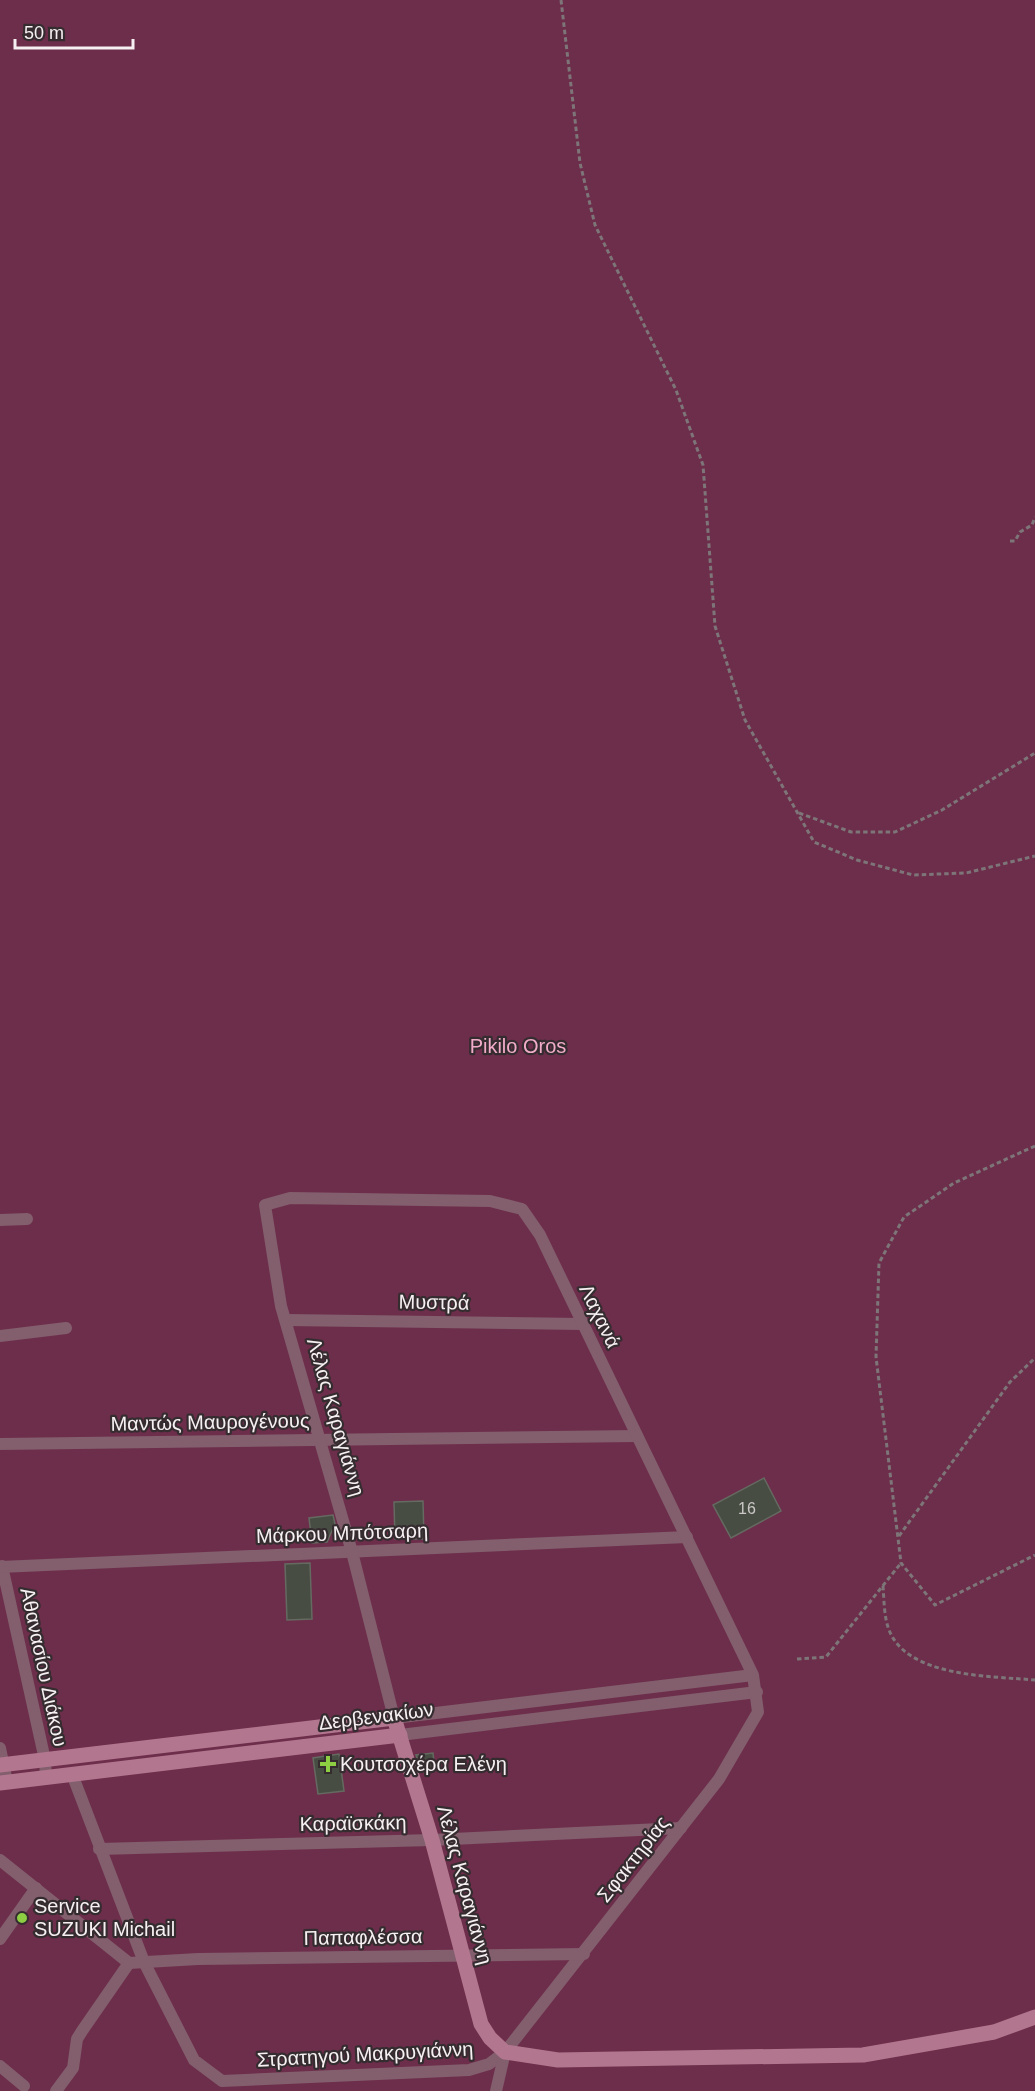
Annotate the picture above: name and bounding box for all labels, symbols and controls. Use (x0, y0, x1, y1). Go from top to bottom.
scale bar (15, 12, 134, 50)
text: 50 m (24, 23, 64, 43)
park label: Pikilo Oros (470, 1035, 566, 1057)
street label: Λαχανά (575, 1281, 625, 1351)
street label: Μυστρά (398, 1290, 470, 1314)
street label: Λέλας Καραγιάννη (303, 1335, 369, 1499)
street label: Μαντώς Μαυρογένους (110, 1409, 310, 1435)
house number: 16 (738, 1500, 756, 1517)
street label: Μάρκου Μπότσαρη (256, 1519, 428, 1547)
street label: Αθανασίου Διάκου (16, 1585, 72, 1749)
street label: Δερβενακίων (317, 1698, 435, 1734)
place label: Κουτσοχέρα Ελένη (340, 1753, 507, 1775)
marker: Κουτσοχέρα Ελένη (321, 1757, 335, 1771)
street label: Λέλας Καραγιάννη (433, 1803, 497, 1967)
street label: Καραϊσκάκη (299, 1811, 407, 1835)
street label: Σφακτηρίας (593, 1811, 674, 1906)
place label: Service SUZUKI Michail (34, 1895, 175, 1940)
marker: Service SUZUKI Michail (15, 1911, 29, 1925)
street label: Παπαφλέσσα (303, 1925, 423, 1949)
street label: Στρατηγού Μακρυγιάννη (256, 2037, 474, 2071)

